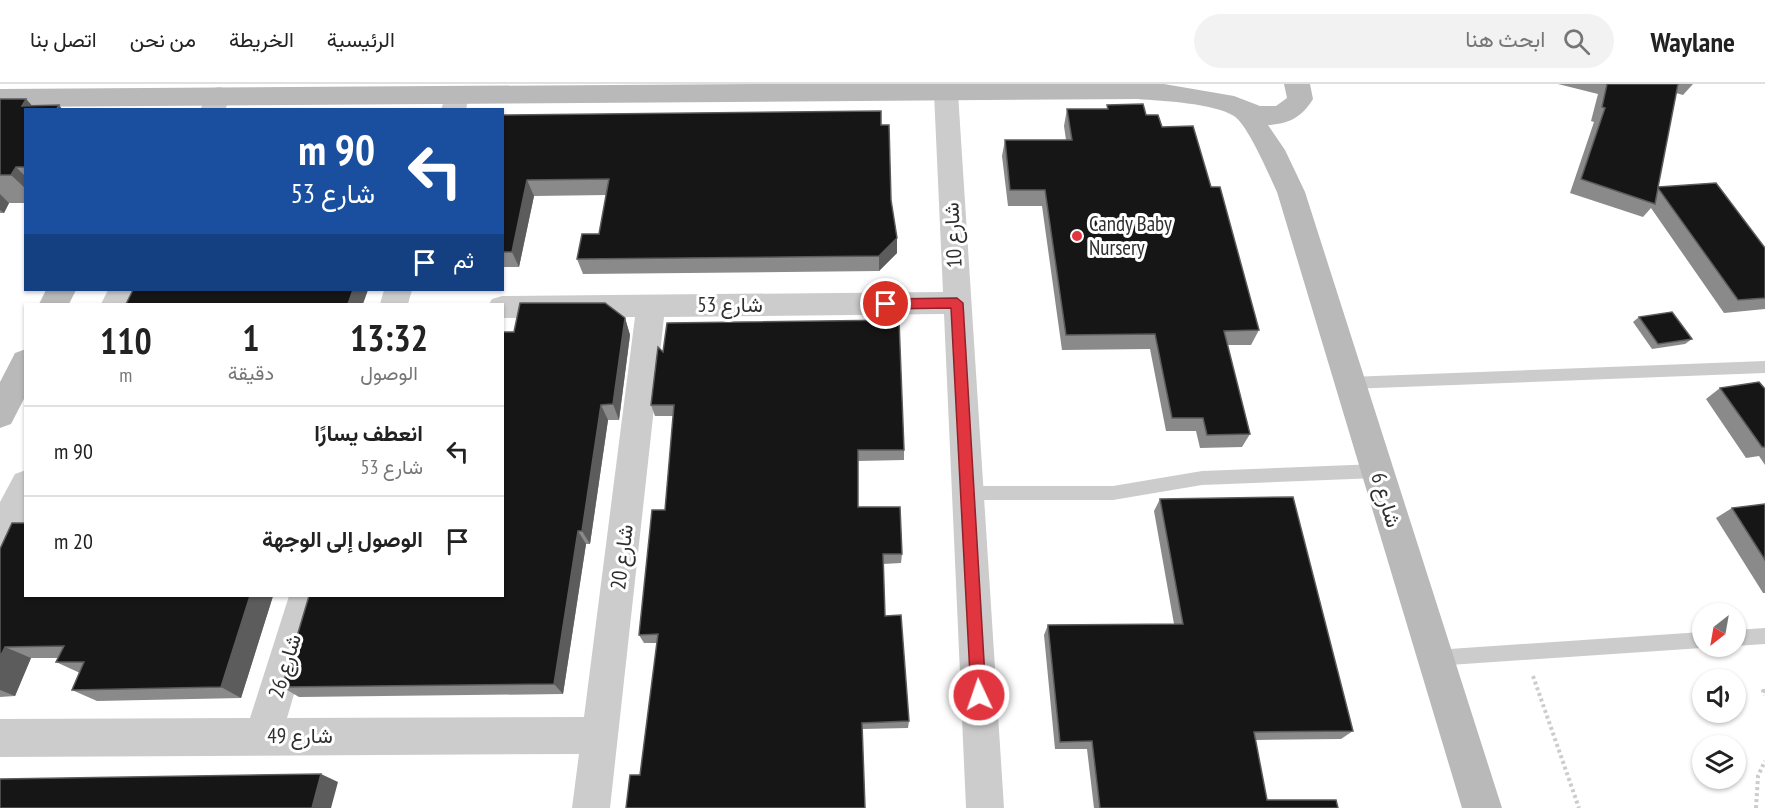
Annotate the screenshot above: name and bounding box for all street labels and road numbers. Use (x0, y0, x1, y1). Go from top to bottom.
street label: شارع 10 (937, 202, 969, 268)
street label: شارع 53 (697, 291, 763, 319)
street label: شارع 6 (1364, 469, 1408, 531)
street label: شارع 20 (604, 523, 640, 591)
street label: شارع 26 (262, 631, 308, 701)
street label: شارع 49 (267, 722, 333, 750)

